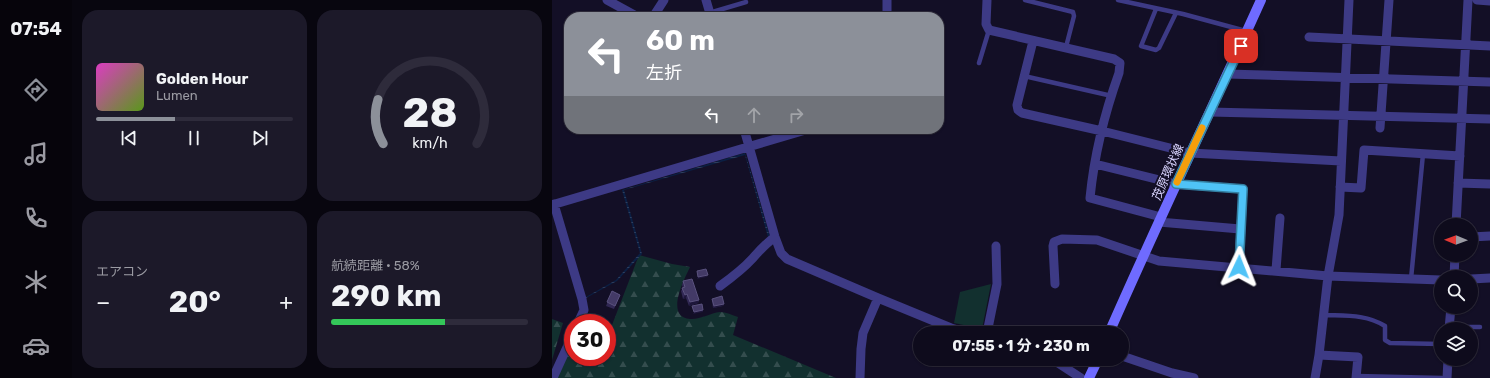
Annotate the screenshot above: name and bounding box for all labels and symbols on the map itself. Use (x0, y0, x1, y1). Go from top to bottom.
pin (1224, 29, 1258, 63)
street label: 茂原環状線 (1149, 142, 1187, 202)
north arrow (1434, 218, 1478, 262)
position arrow (1218, 246, 1260, 288)
speed limit sign: 30 (564, 314, 616, 366)

